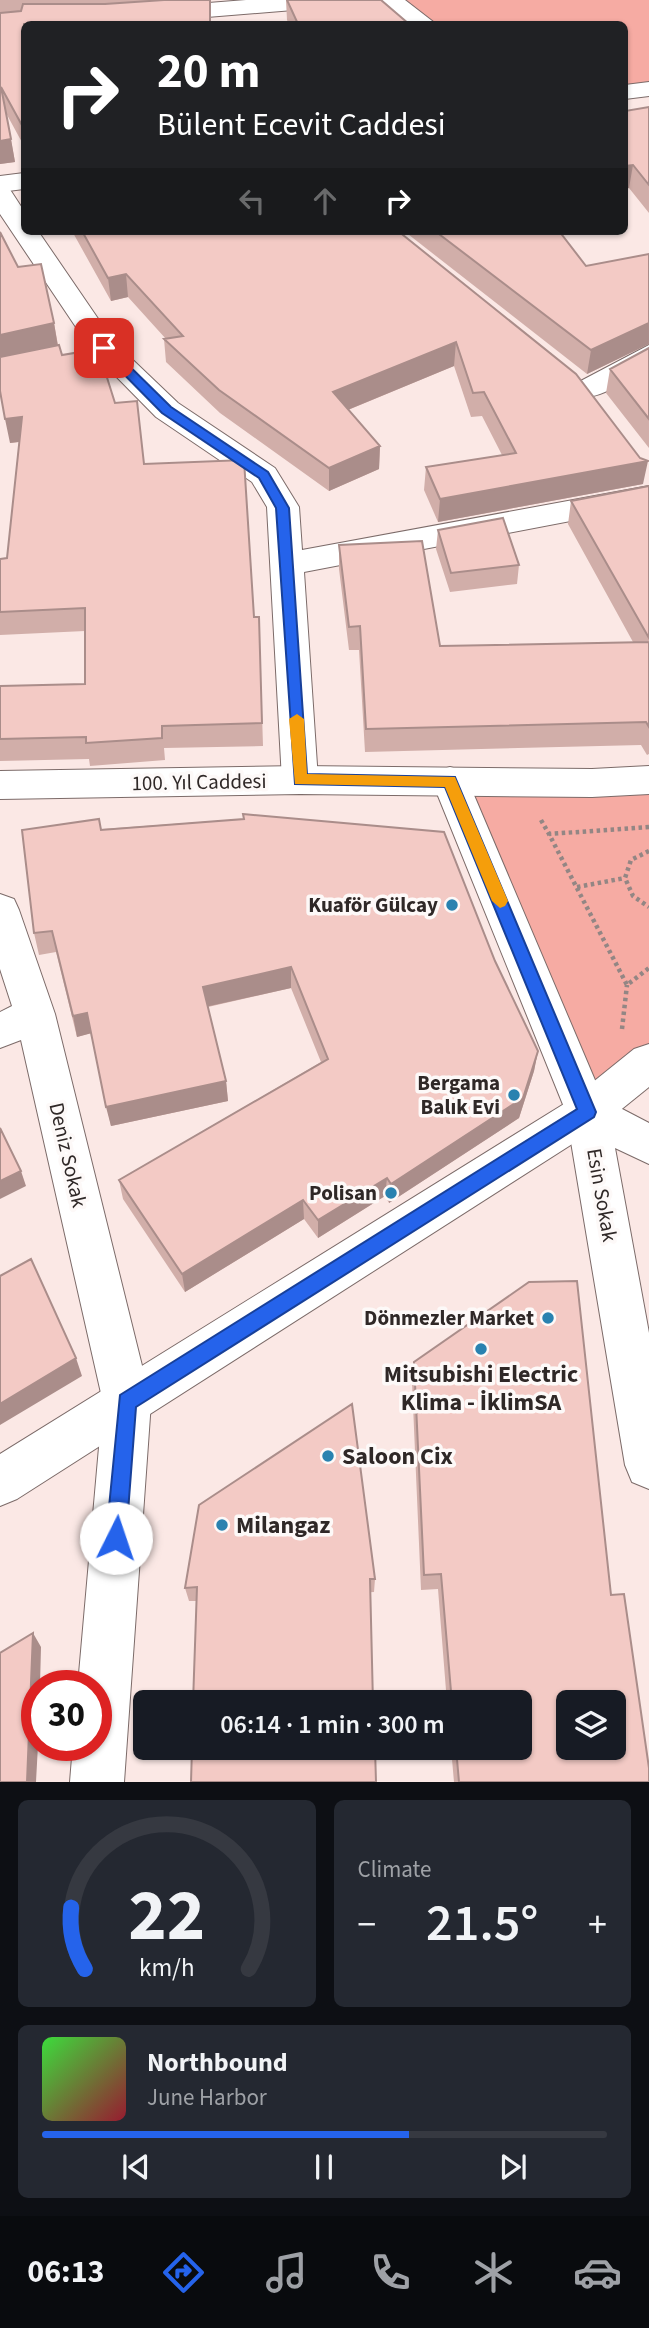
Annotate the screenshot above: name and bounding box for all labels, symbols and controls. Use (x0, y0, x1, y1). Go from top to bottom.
text: 20 m (157, 37, 261, 107)
icon: right (42, 49, 133, 140)
text: Bülent Ecevit Caddesi (157, 102, 446, 148)
icon: left (233, 182, 271, 220)
icon: ahead (306, 182, 344, 220)
icon: right (379, 182, 417, 220)
pin (74, 318, 134, 378)
icon: arrive (85, 329, 123, 367)
street label: 100. Yıl Caddesi (131, 766, 267, 798)
place label: Kuaför Gülcay (308, 890, 438, 920)
marker: Kuaför Gülcay (444, 897, 460, 913)
place label: Bergama Balık Evi (417, 1068, 500, 1122)
marker: Bergama Balık Evi (506, 1087, 522, 1103)
street label: Deniz Sokak (41, 1100, 95, 1211)
street label: Esin Sokak (579, 1146, 625, 1245)
place label: Polisan (309, 1178, 377, 1208)
marker: Polisan (383, 1185, 399, 1201)
place label: Dönmezler Market (364, 1303, 534, 1333)
marker: Dönmezler Market (540, 1310, 556, 1326)
marker: Mitsubishi Electric Klima - İklimSA (473, 1341, 489, 1357)
place label: Mitsubishi Electric Klima - İklimSA (384, 1357, 578, 1420)
place label: Saloon Cix (342, 1439, 453, 1474)
marker: Saloon Cix (320, 1448, 336, 1464)
position arrow (79, 1501, 153, 1575)
place label: Milangaz (236, 1508, 330, 1543)
marker: Milangaz (214, 1517, 230, 1533)
speed limit sign: 30 (21, 1670, 112, 1761)
map controls (556, 1690, 626, 1760)
button: layers (556, 1690, 626, 1760)
text: 06:14 · 1 min · 300 m (220, 1706, 445, 1743)
text: Climate (358, 1853, 431, 1886)
text: 22 (128, 1865, 205, 1969)
text: 21.5° (426, 1887, 538, 1961)
text: − (358, 1898, 376, 1952)
text: + (588, 1898, 607, 1952)
text: km/h (139, 1950, 195, 1986)
text: Northbound (147, 2044, 288, 2081)
text: June Harbor (147, 2081, 267, 2114)
icon: previous (117, 2148, 155, 2186)
icon: pause (305, 2148, 343, 2186)
icon: next (494, 2148, 532, 2186)
icon: directions (159, 2248, 208, 2297)
icon: music (262, 2248, 311, 2297)
icon: phone (366, 2248, 415, 2297)
icon: climate (469, 2248, 518, 2297)
icon: car (573, 2248, 622, 2297)
text: 06:13 (27, 2249, 104, 2295)

